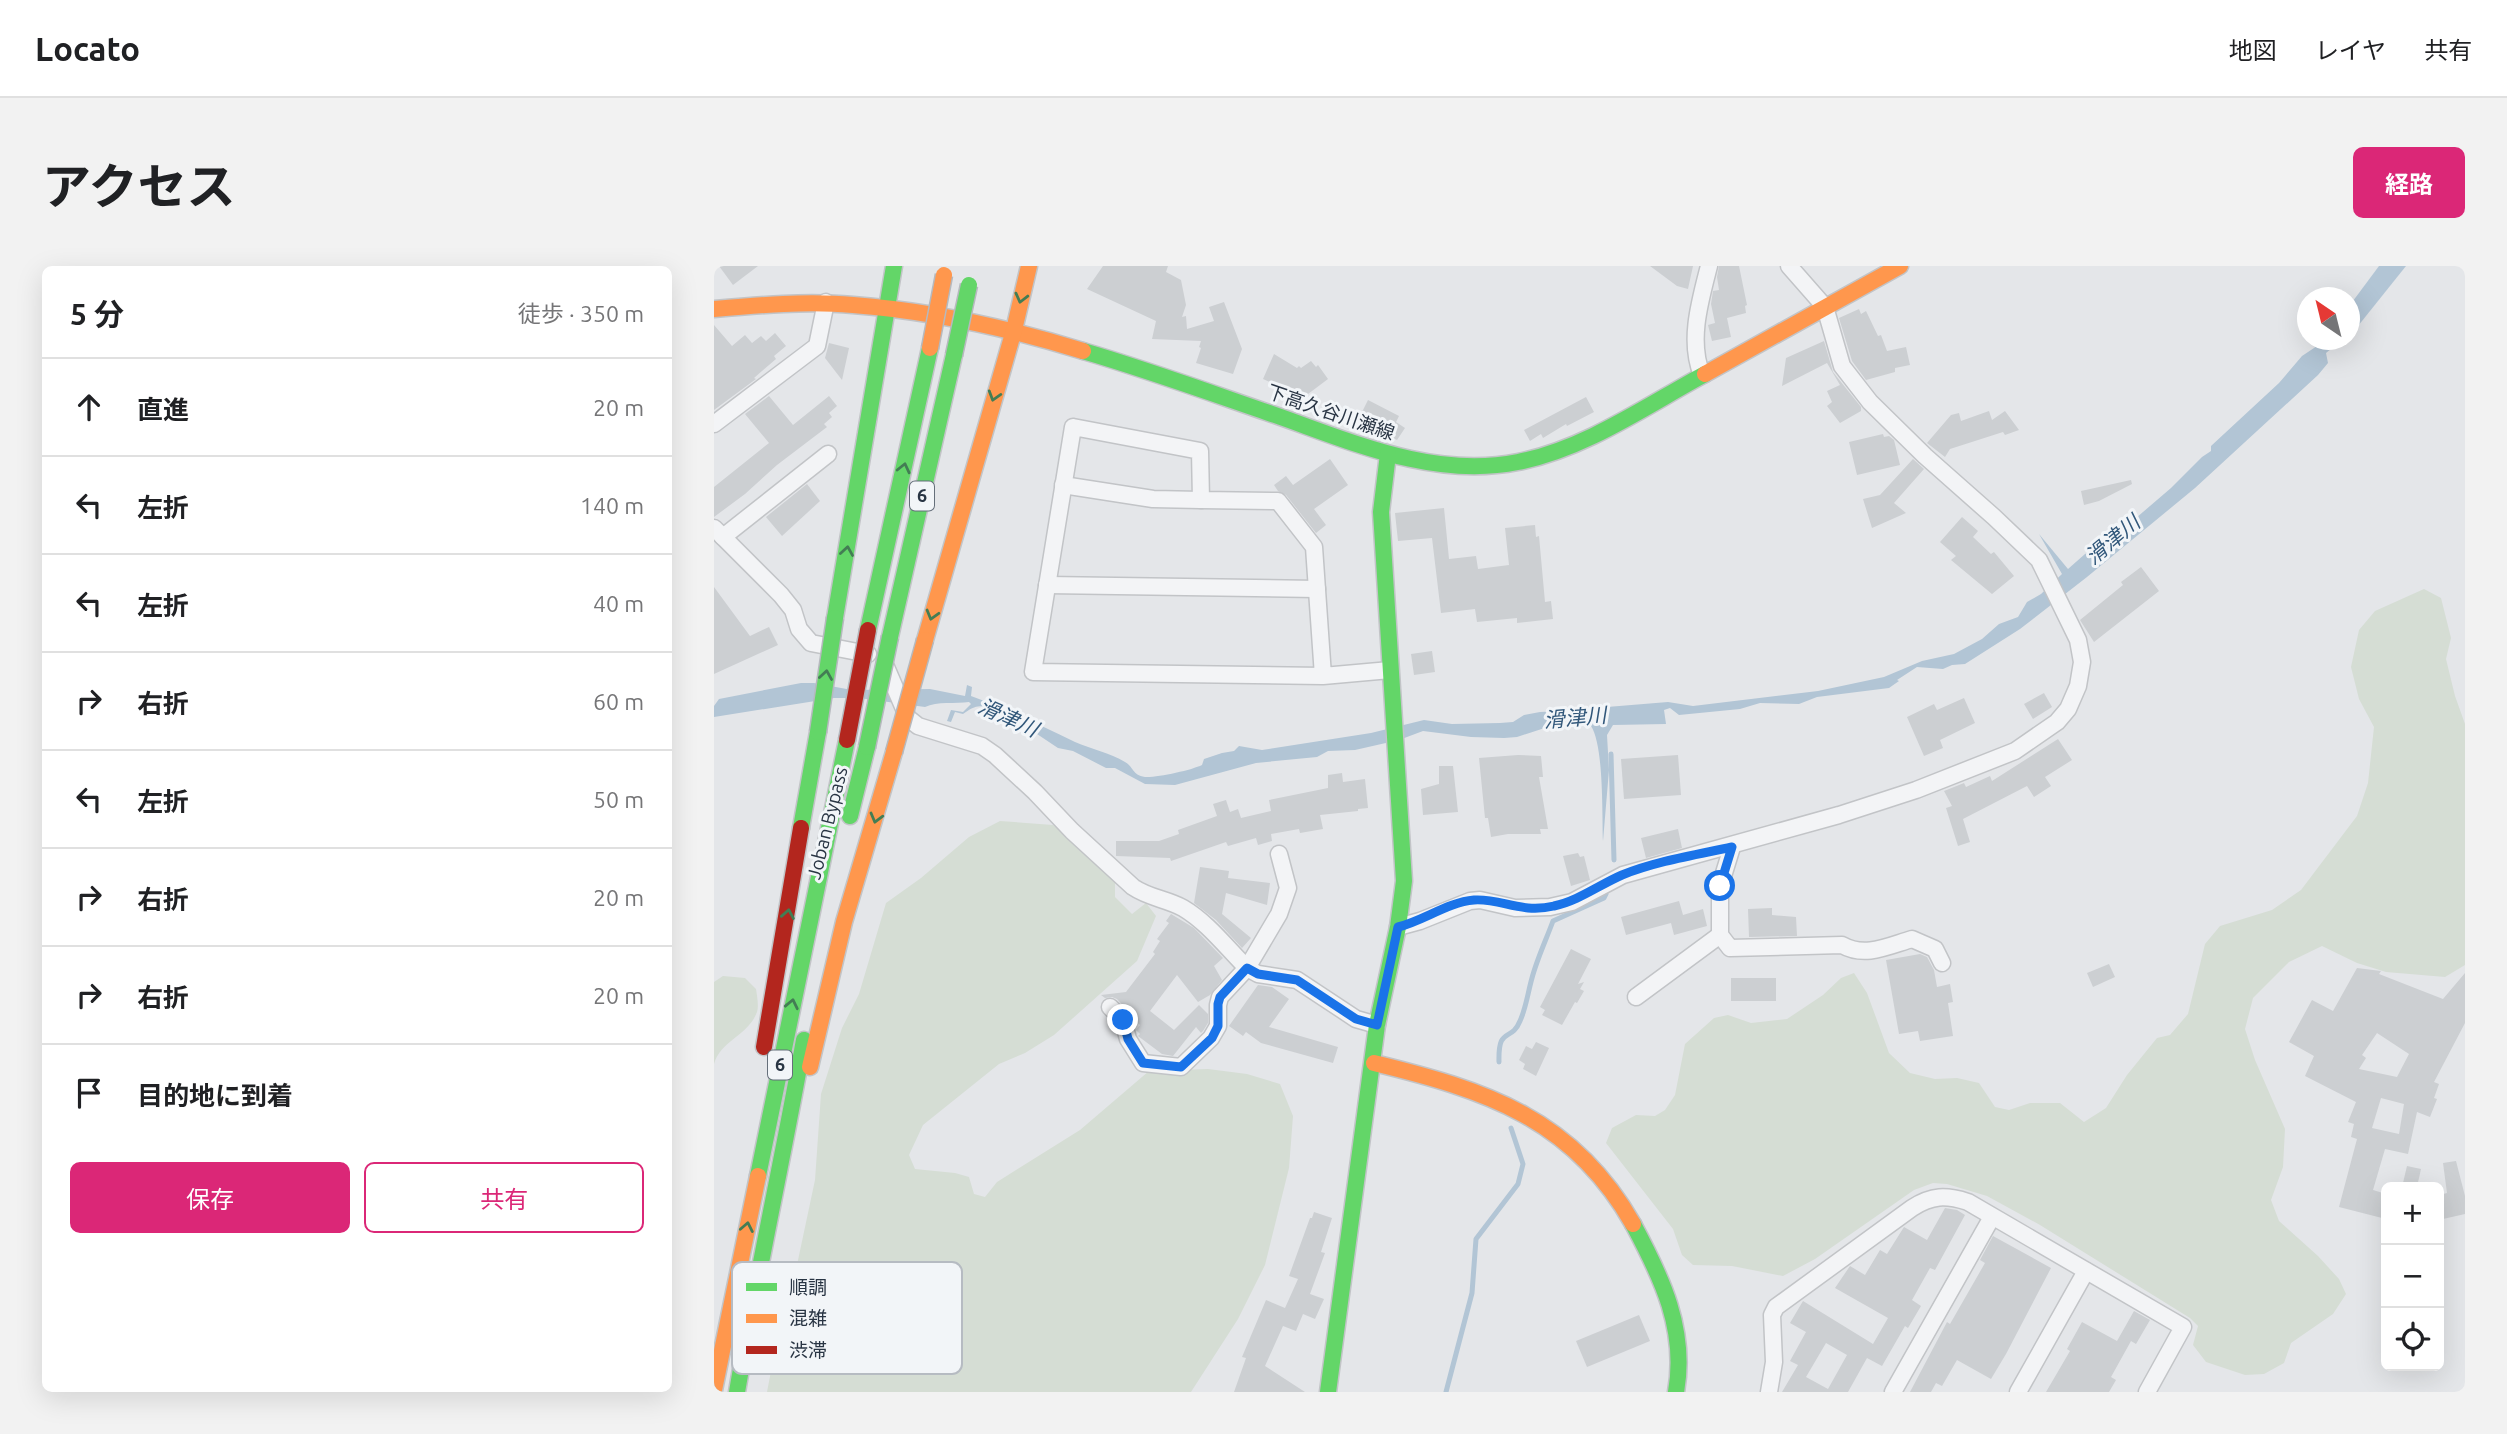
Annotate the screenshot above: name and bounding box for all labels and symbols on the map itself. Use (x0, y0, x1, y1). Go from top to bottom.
north arrow (2297, 287, 2360, 350)
one-way arrow (1015, 292, 1030, 304)
street label: 下高久谷川瀬線 (1265, 380, 1397, 444)
one-way arrow (988, 389, 1003, 401)
one-way arrow (895, 462, 910, 474)
road number: 6 (910, 481, 934, 510)
water label: 滑津川 (2081, 509, 2146, 569)
one-way arrow (839, 545, 854, 557)
one-way arrow (926, 608, 941, 620)
one-way arrow (818, 669, 833, 681)
water label: 滑津川 (975, 693, 1044, 742)
water label: 滑津川 (1542, 702, 1609, 732)
street label: Joban Bypass (802, 764, 852, 882)
one-way arrow (869, 812, 884, 824)
route start (1704, 870, 1735, 901)
one-way arrow (780, 908, 795, 920)
one-way arrow (784, 998, 799, 1010)
route end (1107, 1004, 1138, 1035)
road number: 6 (768, 1050, 792, 1080)
one-way arrow (738, 1221, 753, 1233)
legend (732, 1262, 962, 1374)
text: 順調 (789, 1276, 827, 1298)
text: 混雑 (789, 1307, 827, 1329)
text: 渋滞 (789, 1339, 827, 1361)

